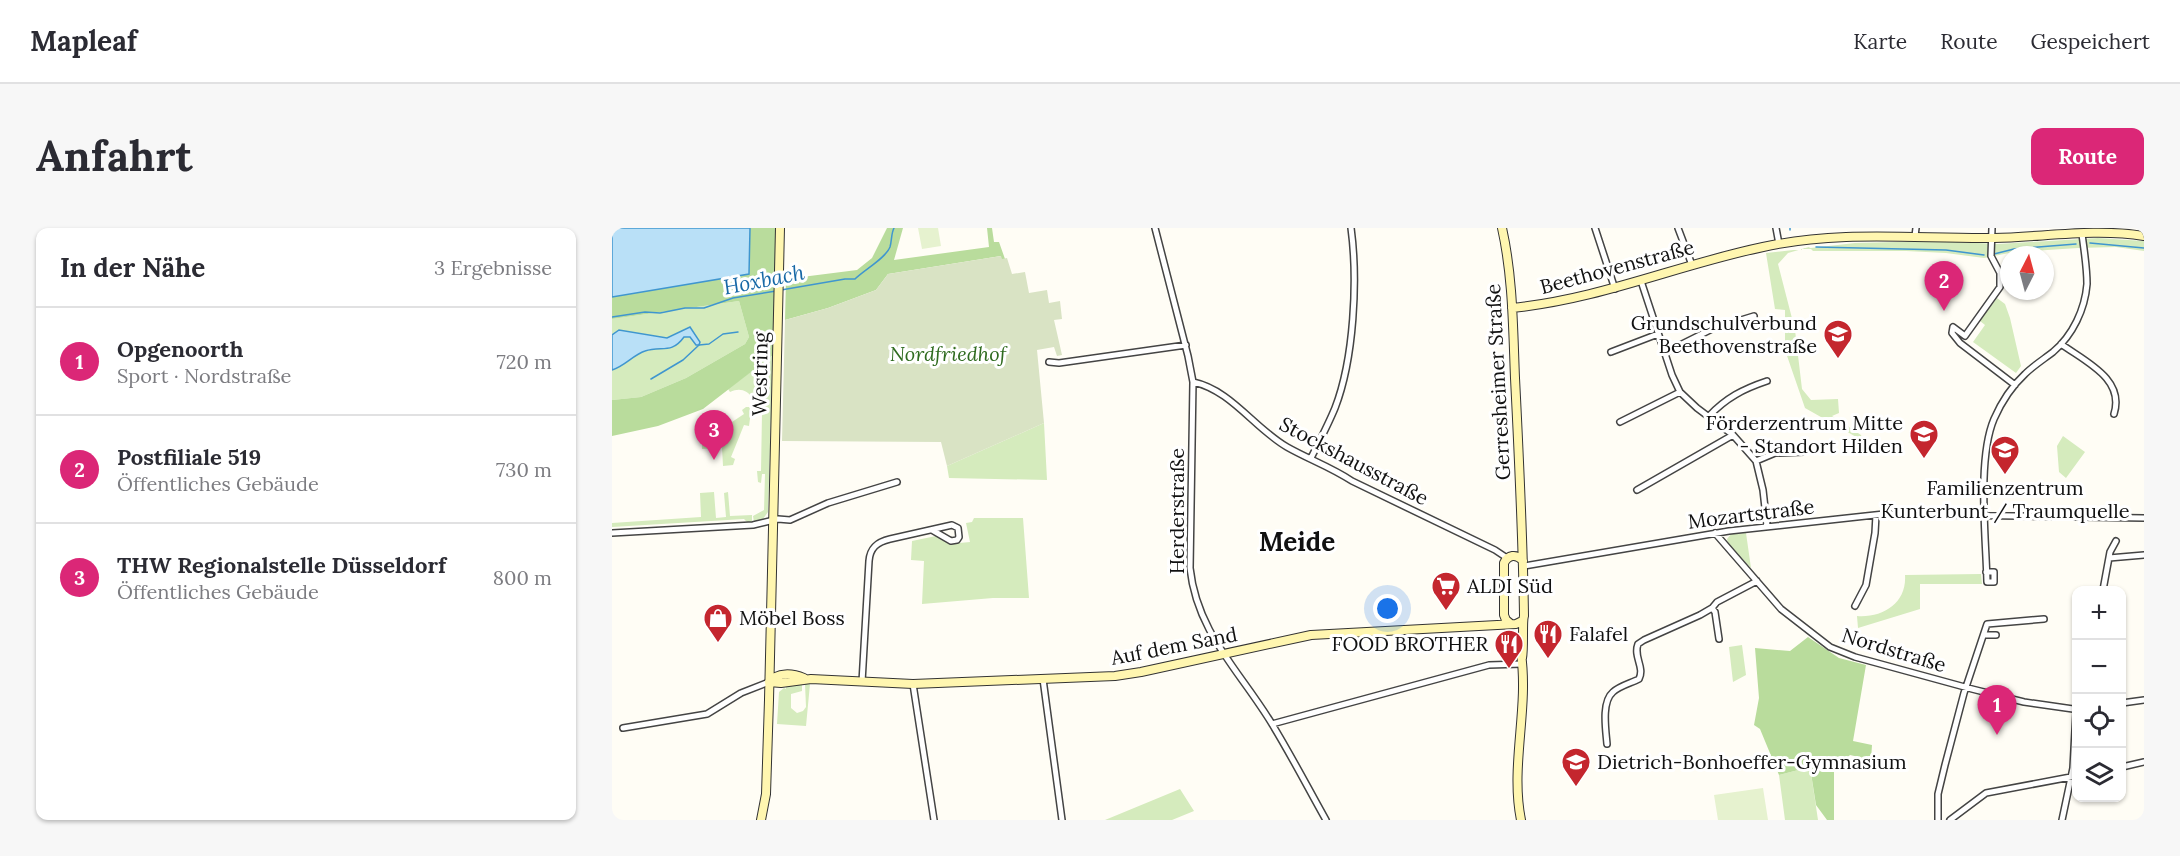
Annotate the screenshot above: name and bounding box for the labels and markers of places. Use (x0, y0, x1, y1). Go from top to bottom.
pin: 2 (1924, 262, 1964, 311)
place label: Grundschulverbund Beethovenstraße (1631, 310, 1817, 358)
school or university icon: Grundschulverbund Beethovenstraße (1822, 318, 1854, 360)
pin: 3 (694, 410, 734, 460)
place label: Förderzentrum Mitte - Standort Hilden (1705, 410, 1903, 458)
school or university icon: Förderzentrum Mitte - Standort Hilden (1908, 418, 1940, 460)
school or university icon: Familienzentrum Kunterbunt / Traumquelle (1989, 434, 2021, 476)
place label: Familienzentrum Kunterbunt / Traumquelle (1880, 475, 2130, 524)
supermarket icon: ALDI Süd (1430, 570, 1462, 612)
place label: ALDI Süd (1466, 573, 1553, 598)
shop icon: Möbel Boss (702, 602, 734, 644)
place label: Möbel Boss (739, 605, 845, 630)
restaurant icon: Falafel (1532, 618, 1564, 660)
place label: Falafel (1569, 621, 1628, 646)
restaurant icon: FOOD BROTHER (1493, 628, 1525, 670)
place label: FOOD BROTHER (1332, 631, 1488, 656)
pin: 1 (1978, 686, 2016, 735)
school or university icon: Dietrich-Bonhoeffer-Gymnasium (1560, 746, 1592, 788)
place label: Dietrich-Bonhoeffer-Gymnasium (1597, 749, 1907, 774)

